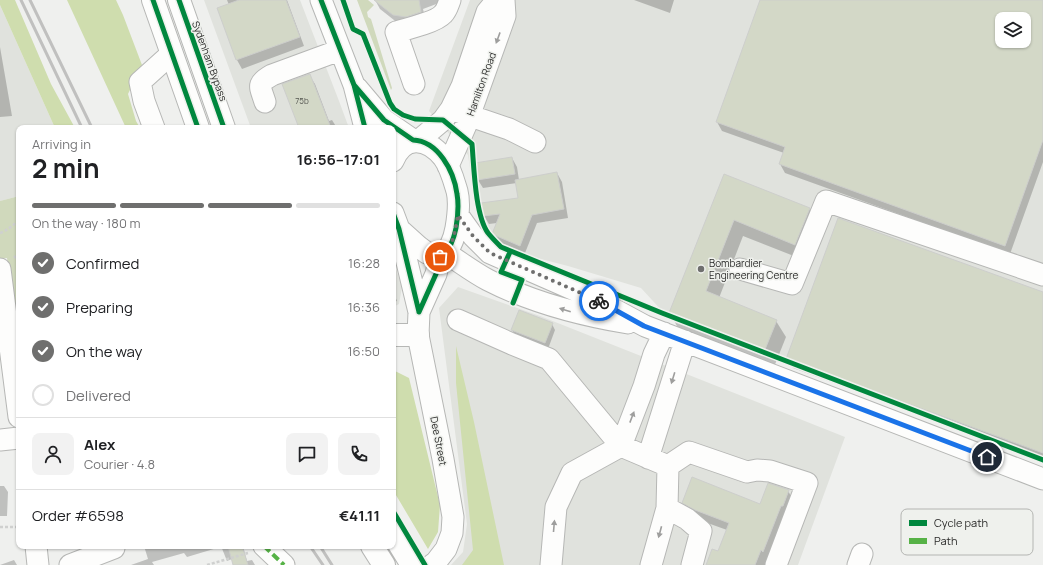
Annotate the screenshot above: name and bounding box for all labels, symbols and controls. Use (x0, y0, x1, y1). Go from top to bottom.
map controls (995, 12, 1031, 48)
button: layers (995, 12, 1031, 48)
street label: Sydenham Bypass (189, 19, 231, 103)
one-way arrow (494, 32, 500, 44)
street label: Hamilton Road (463, 50, 499, 118)
house number: 75b (295, 95, 309, 106)
text: Arriving in (32, 135, 91, 153)
text: 16:56–17:01 (297, 149, 380, 170)
text: 2 min (32, 150, 100, 186)
text: On the way · 180 m (32, 214, 140, 232)
pin (423, 240, 457, 274)
icon: bag (429, 246, 451, 268)
icon: check (32, 252, 54, 274)
text: Confirmed (66, 253, 139, 274)
text: 16:28 (348, 254, 380, 272)
place label: Bombardier Engineering Centre (709, 256, 799, 282)
marker: Bombardier Engineering Centre (696, 264, 706, 274)
courier (579, 281, 619, 321)
icon: bike (588, 290, 610, 312)
icon: check (32, 296, 54, 318)
text: Preparing (66, 297, 133, 318)
text: 16:36 (348, 298, 380, 316)
one-way arrow (559, 307, 571, 313)
icon: check (32, 340, 54, 362)
text: On the way (66, 341, 142, 362)
text: 16:50 (348, 342, 380, 360)
one-way arrow (670, 372, 676, 384)
text: Delivered (66, 385, 131, 406)
one-way arrow (630, 410, 636, 422)
street label: Dee Street (427, 415, 451, 467)
button: person (32, 433, 74, 475)
button: chat (286, 433, 328, 475)
button: phone (338, 433, 380, 475)
text: Alex (84, 434, 115, 455)
pin (970, 440, 1004, 474)
icon: home (976, 446, 998, 468)
text: Courier · 4.8 (84, 455, 155, 473)
text: Order #6598 (32, 505, 124, 526)
text: €41.11 (339, 505, 380, 526)
legend (901, 509, 1033, 555)
text: Cycle path (934, 515, 988, 530)
one-way arrow (551, 520, 558, 532)
one-way arrow (657, 527, 663, 539)
text: Path (934, 533, 957, 548)

